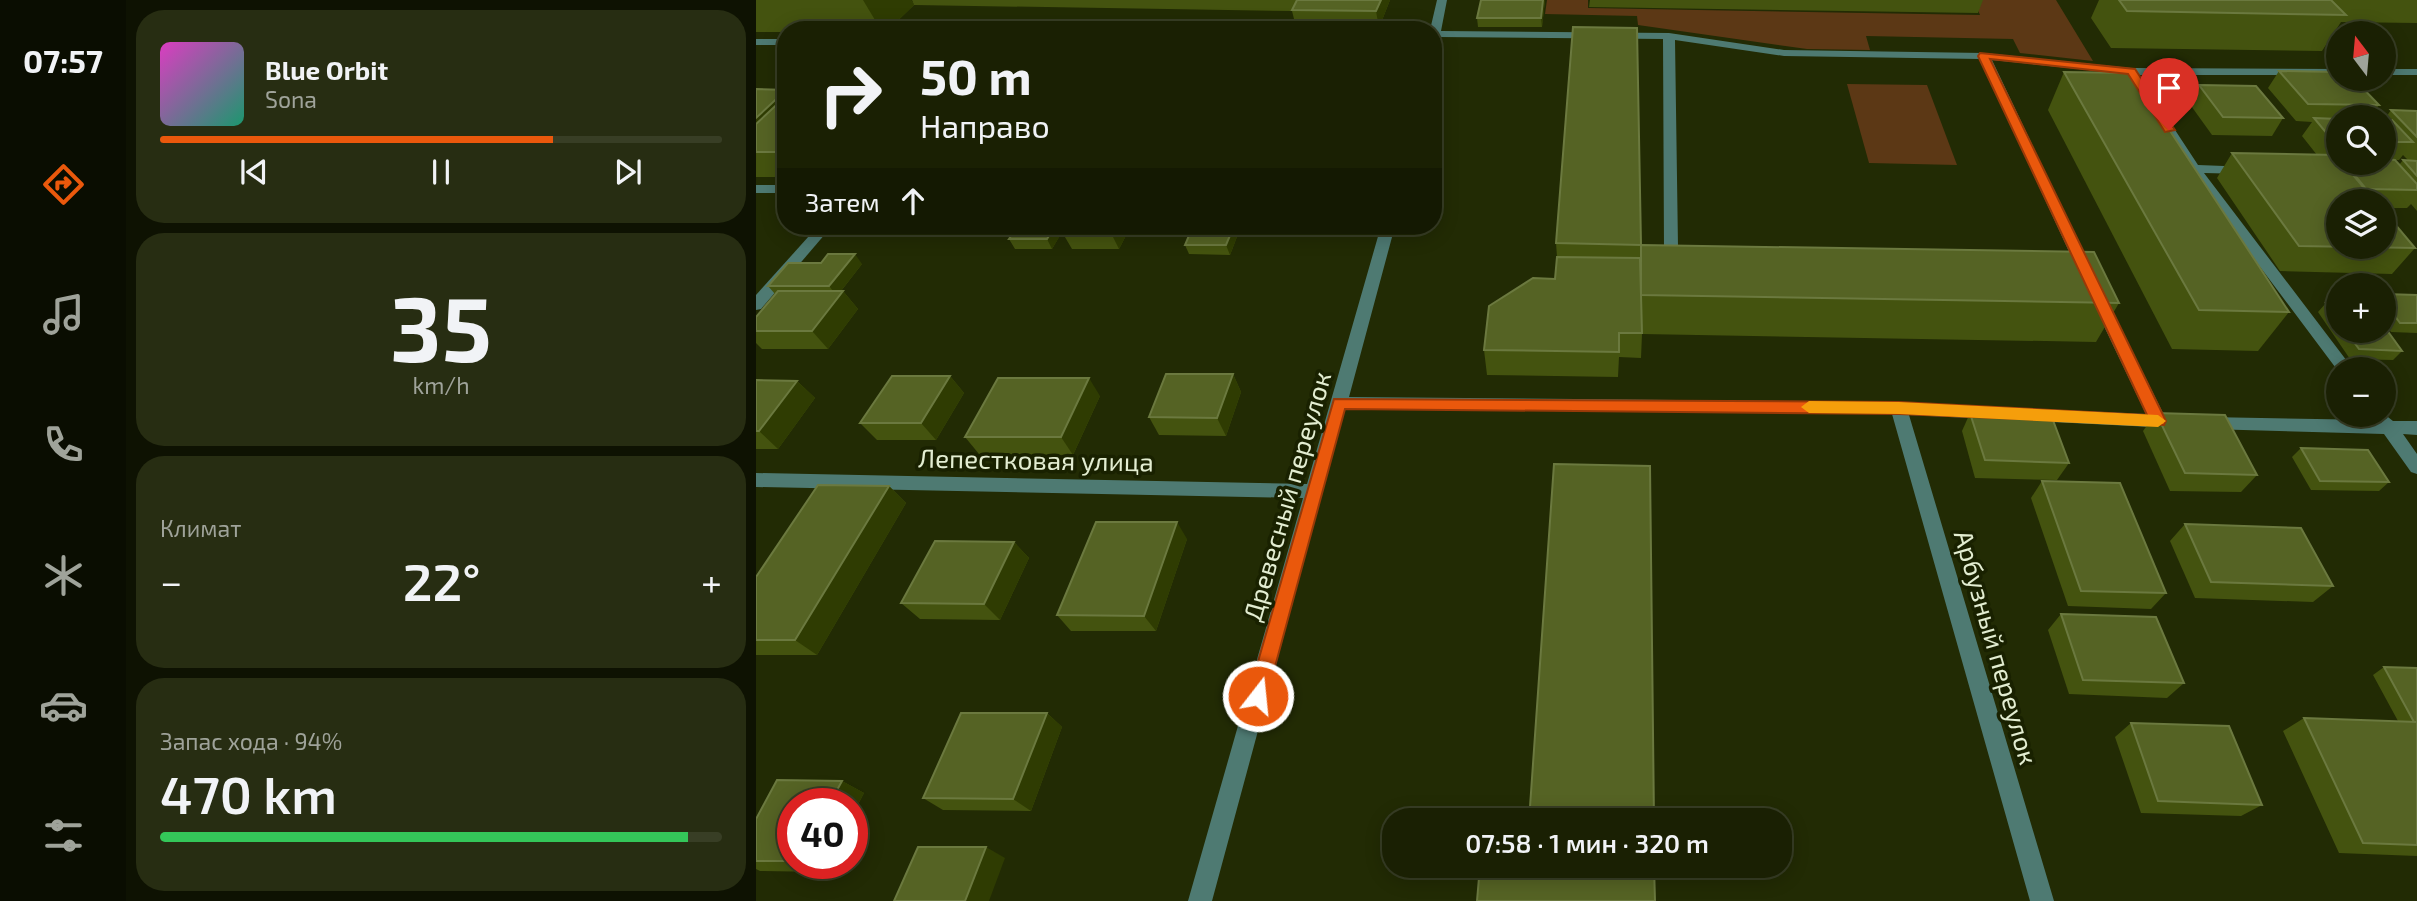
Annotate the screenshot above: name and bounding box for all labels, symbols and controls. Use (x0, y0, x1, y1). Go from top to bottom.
north arrow (2326, 21, 2396, 91)
map controls (2326, 21, 2396, 427)
text: 07:57 (23, 41, 103, 79)
text: 50 m (920, 46, 1032, 105)
icon: right (805, 49, 896, 140)
text: Blue Orbit (265, 54, 388, 85)
pin (2139, 58, 2199, 130)
icon: arrive (2150, 69, 2188, 107)
text: Sona (265, 85, 317, 113)
button: search (2326, 105, 2396, 175)
text: Направо (920, 106, 1050, 144)
icon: previous (235, 153, 273, 191)
icon: pause (422, 153, 460, 191)
icon: next (609, 153, 647, 191)
icon: directions (39, 160, 88, 209)
icon: ahead (894, 182, 932, 220)
text: Затем (805, 186, 880, 217)
button: layers (2326, 189, 2396, 259)
text: 35 (390, 271, 492, 380)
button: + (2326, 273, 2396, 343)
icon: music (39, 290, 88, 339)
button: − (2326, 357, 2396, 427)
street label: Древесный переулок (1236, 368, 1337, 624)
text: km/h (412, 371, 470, 399)
icon: phone (39, 420, 88, 469)
street label: Лепестковая улица (918, 441, 1154, 478)
text: Климат (160, 514, 241, 542)
street label: Арбузный переулок (1948, 526, 2045, 768)
text: 22° (403, 549, 481, 611)
icon: climate (39, 551, 88, 600)
text: − (160, 558, 182, 604)
text: + (701, 558, 722, 604)
position arrow (1221, 659, 1295, 733)
icon: car (39, 681, 88, 730)
text: Запас хода · 94% (160, 727, 342, 755)
text: 470 km (160, 762, 337, 824)
speed limit sign: 40 (777, 788, 868, 879)
icon: filters (39, 811, 88, 860)
text: 07:58 · 1 мин · 320 m (1465, 827, 1709, 858)

